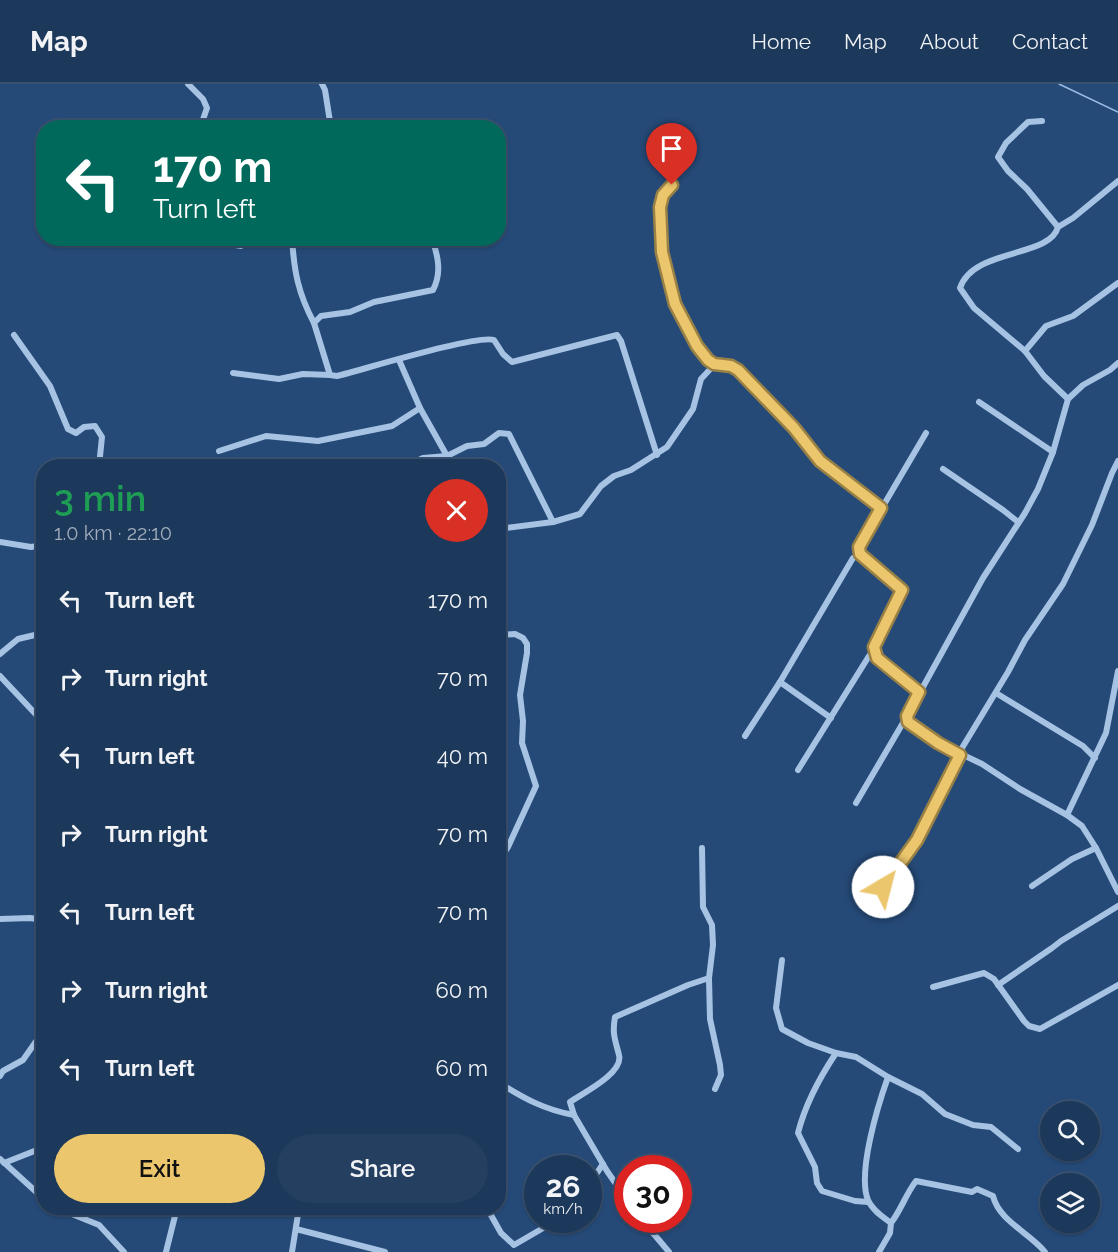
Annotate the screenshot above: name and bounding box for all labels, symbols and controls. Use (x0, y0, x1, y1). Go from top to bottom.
text: Map (30, 25, 88, 58)
text: Home (752, 29, 811, 54)
text: Map (844, 29, 887, 54)
text: About (920, 29, 979, 54)
text: Contact (1012, 29, 1088, 54)
pin (646, 123, 697, 185)
icon: arrive (655, 132, 688, 165)
text: 170 m (153, 143, 272, 192)
icon: left (54, 144, 132, 222)
text: Turn left (153, 193, 256, 224)
text: 3 min (54, 477, 146, 519)
button: close (425, 479, 488, 542)
text: 1.0 km · 22:10 (54, 521, 172, 545)
icon: left (54, 584, 87, 617)
text: Turn left (105, 587, 195, 613)
text: 170 m (428, 587, 488, 613)
icon: right (54, 662, 87, 695)
text: Turn right (105, 665, 208, 691)
text: 70 m (437, 665, 488, 691)
icon: left (54, 740, 87, 773)
text: Turn left (105, 743, 195, 769)
text: 40 m (437, 743, 488, 769)
icon: right (54, 818, 87, 851)
text: Turn right (105, 821, 208, 847)
text: 70 m (437, 821, 488, 847)
position arrow (851, 855, 915, 919)
icon: left (54, 896, 87, 929)
text: Turn left (105, 899, 195, 925)
text: 70 m (437, 899, 488, 925)
icon: right (54, 974, 87, 1007)
text: Turn right (105, 977, 208, 1003)
text: 60 m (435, 977, 488, 1003)
icon: left (54, 1052, 87, 1085)
text: Turn left (105, 1055, 195, 1081)
text: 60 m (435, 1055, 488, 1081)
map controls (1040, 1101, 1100, 1233)
button: search (1040, 1101, 1100, 1161)
button: Exit (54, 1134, 265, 1203)
button: Share (277, 1134, 488, 1203)
speed limit sign: 30 (614, 1155, 692, 1233)
text: 26 (545, 1169, 581, 1204)
button: layers (1040, 1173, 1100, 1233)
text: km/h (543, 1200, 583, 1218)

